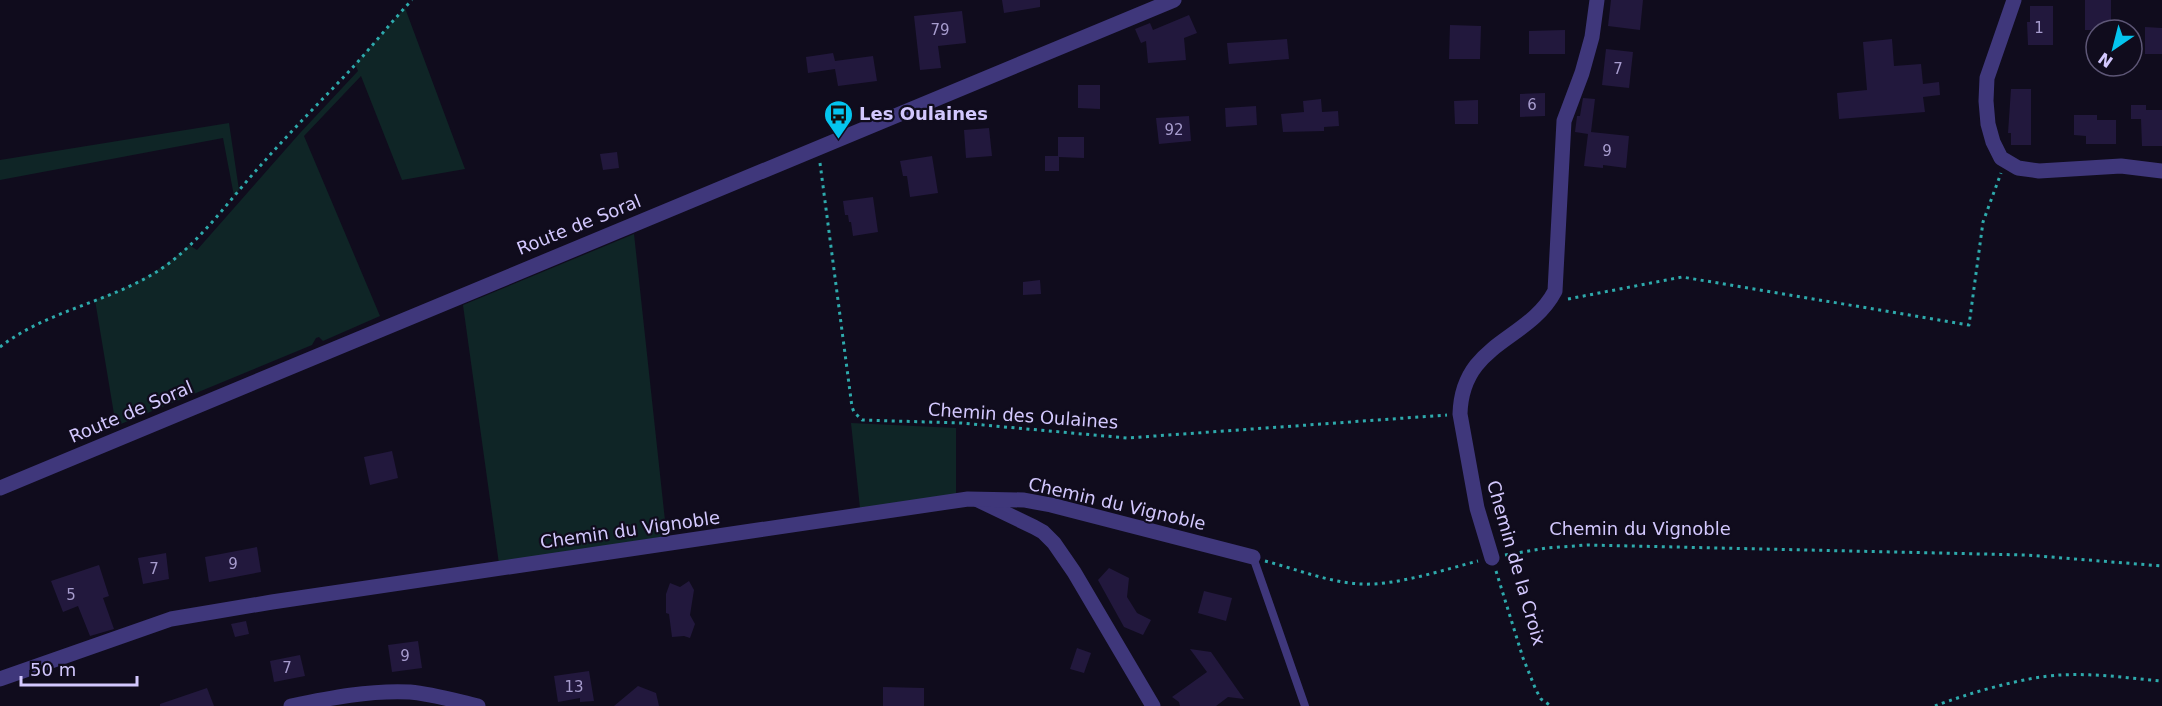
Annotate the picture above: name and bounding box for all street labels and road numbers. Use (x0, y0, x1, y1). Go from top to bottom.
street label: Route de Soral (514, 190, 644, 259)
street label: Route de Soral (66, 376, 196, 447)
street label: Chemin des Oulaines (927, 398, 1119, 433)
street label: Chemin du Vignoble (1026, 473, 1208, 534)
street label: Chemin de la Croix (1483, 478, 1550, 648)
street label: Chemin du Vignoble (539, 506, 721, 553)
street label: Chemin du Vignoble (1549, 518, 1731, 539)

